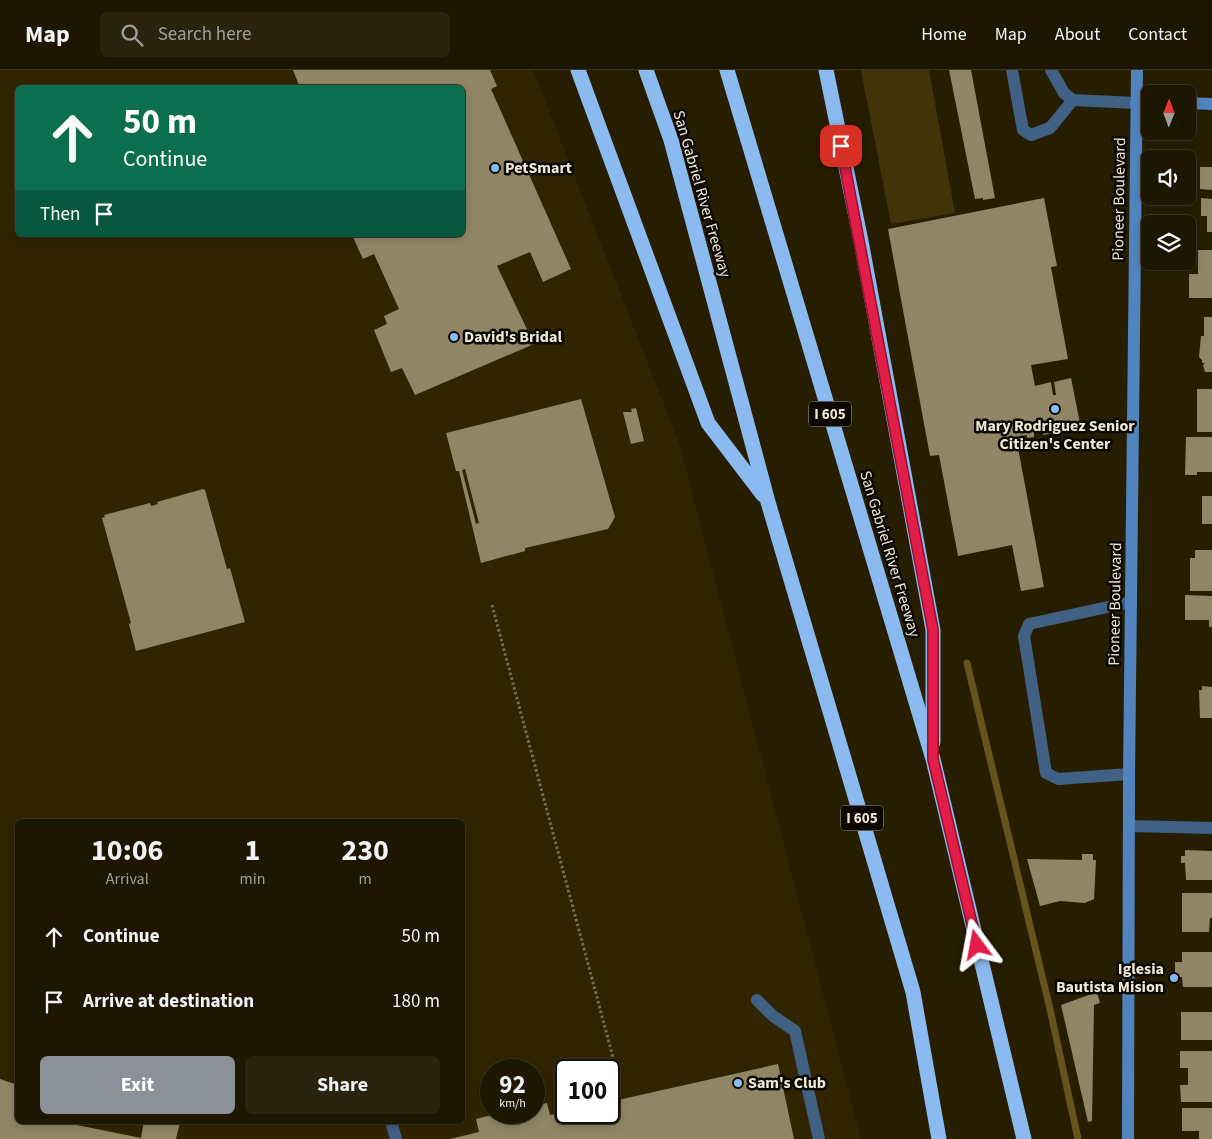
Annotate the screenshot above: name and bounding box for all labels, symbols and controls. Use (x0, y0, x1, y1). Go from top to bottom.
search box (100, 12, 450, 57)
text: Map (25, 17, 70, 52)
icon: search (118, 21, 146, 49)
text: Search here (158, 21, 251, 48)
text: Home (921, 22, 967, 47)
text: Map (995, 22, 1027, 47)
text: About (1055, 22, 1100, 47)
text: Contact (1128, 22, 1187, 47)
north arrow (1141, 85, 1196, 140)
map controls (1141, 85, 1196, 270)
text: 50 m (123, 97, 197, 147)
icon: ahead (40, 105, 105, 170)
street label: San Gabriel River Freeway (668, 108, 737, 281)
pin (820, 125, 862, 167)
icon: arrive (827, 132, 855, 160)
street label: Pioneer Boulevard (1107, 137, 1131, 261)
text: Continue (123, 143, 207, 175)
button: sound (1141, 150, 1196, 205)
place label: PetSmart (505, 157, 572, 179)
marker: PetSmart (489, 162, 501, 174)
icon: arrive (90, 200, 118, 228)
text: Then (40, 201, 80, 228)
button: layers (1141, 215, 1196, 270)
place label: David's Bridal (464, 326, 562, 348)
marker: David's Bridal (448, 331, 460, 343)
road number: I 605 (809, 402, 851, 426)
marker: Mary Rodriguez Senior Citizen's Center (1049, 403, 1061, 415)
place label: Mary Rodriguez Senior Citizen's Center (975, 415, 1135, 455)
street label: San Gabriel River Freeway (854, 468, 926, 640)
street label: Pioneer Boulevard (1103, 542, 1127, 666)
road number: I 605 (841, 806, 883, 830)
text: 10:06 (91, 829, 163, 872)
text: 1 (244, 829, 260, 872)
text: 230 (341, 829, 389, 872)
text: Arrival (106, 868, 149, 890)
text: min (239, 868, 265, 890)
text: m (359, 868, 372, 890)
position arrow (950, 918, 1002, 970)
icon: ahead (40, 923, 68, 951)
text: Continue (83, 923, 160, 950)
text: 50 m (402, 923, 440, 950)
place label: Iglesia Bautista Mision (1056, 958, 1164, 998)
marker: Iglesia Bautista Mision (1168, 972, 1180, 984)
icon: arrive (40, 988, 68, 1016)
text: Arrive at destination (83, 988, 254, 1015)
text: 180 m (392, 988, 440, 1015)
button: Exit (40, 1056, 235, 1114)
button: Share (245, 1056, 440, 1114)
speed limit sign: 100 (555, 1059, 620, 1124)
text: 92 (499, 1067, 526, 1103)
place label: Sam's Club (748, 1072, 826, 1094)
marker: Sam's Club (732, 1077, 744, 1089)
text: km/h (499, 1095, 526, 1112)

